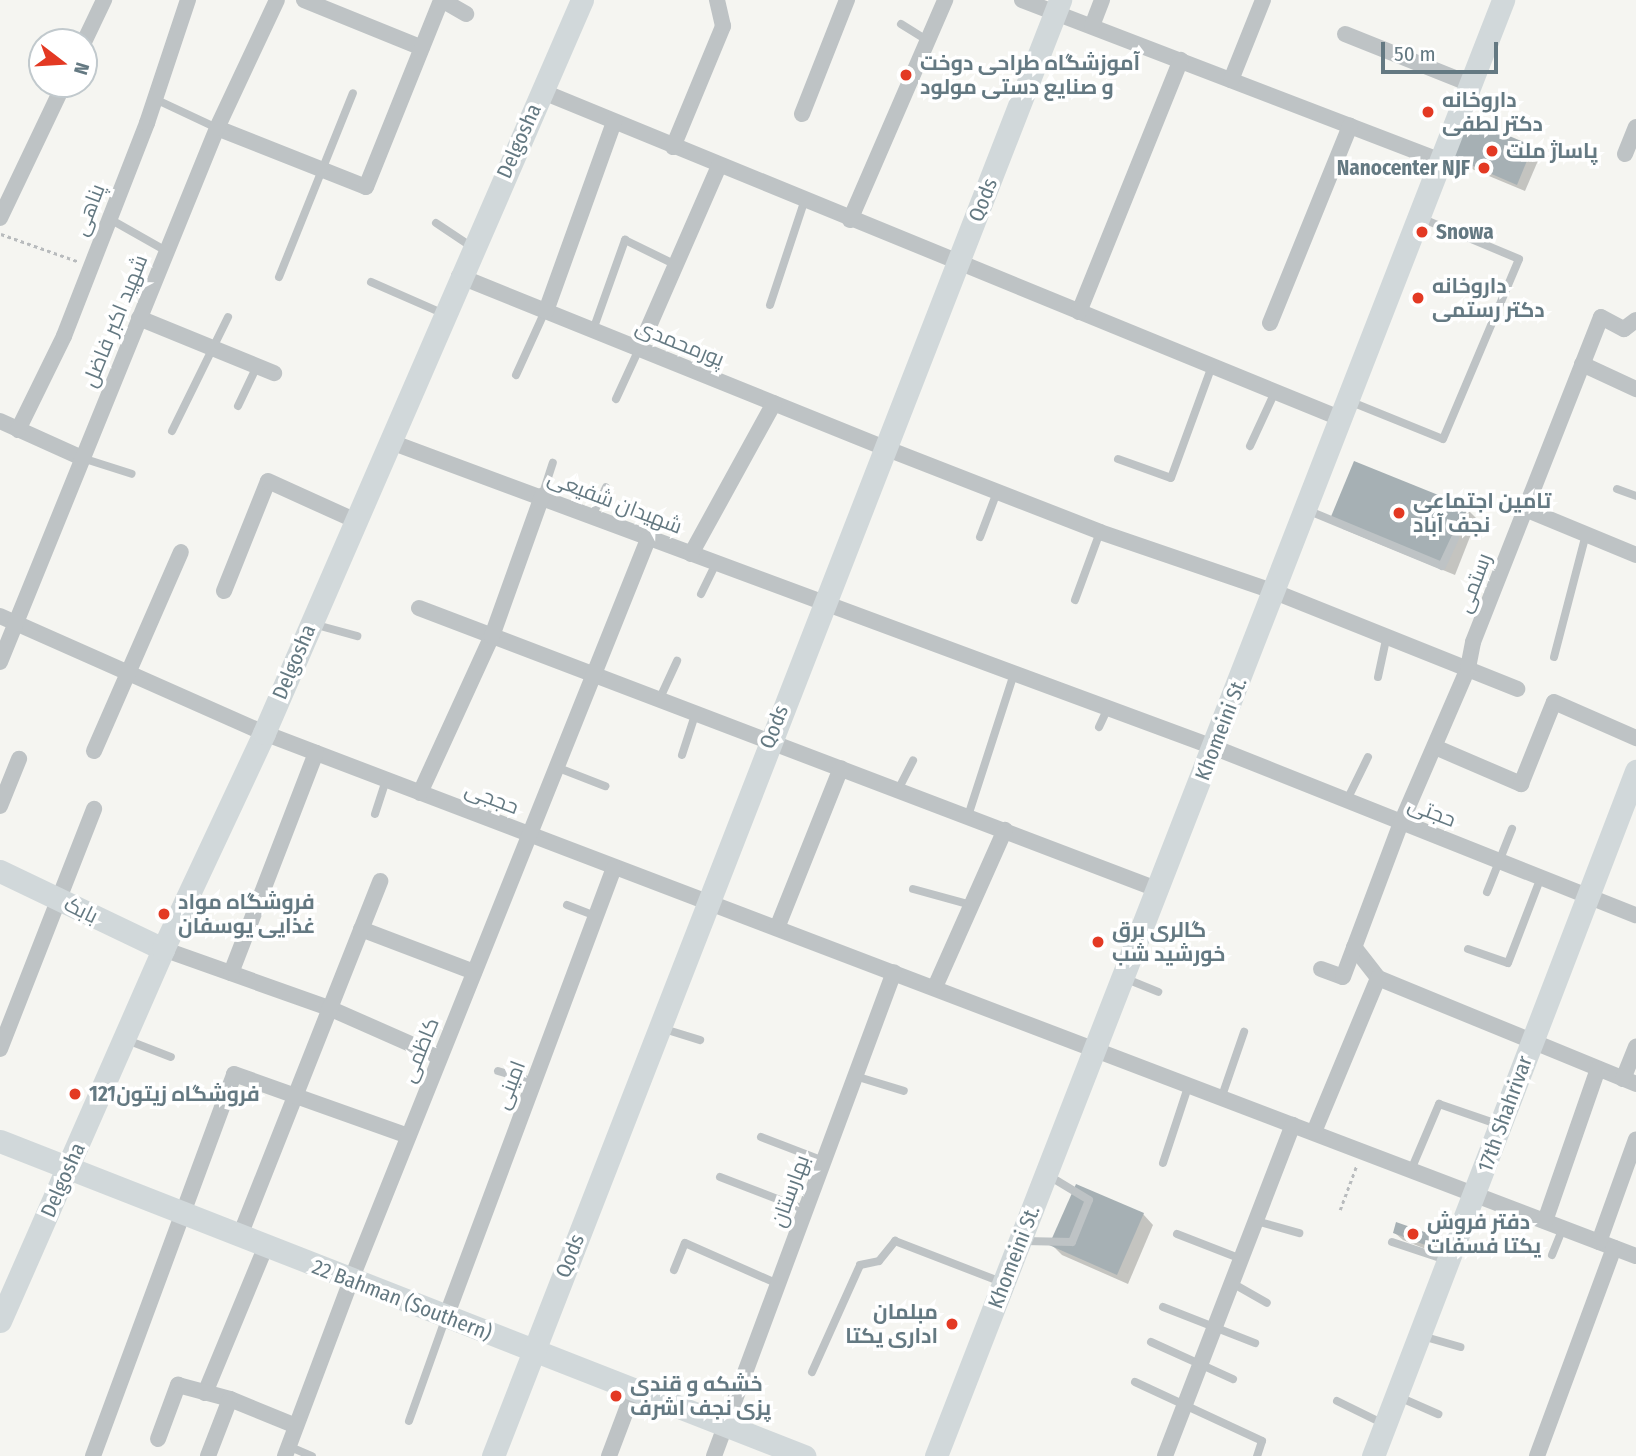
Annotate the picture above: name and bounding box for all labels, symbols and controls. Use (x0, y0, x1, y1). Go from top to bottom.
north arrow (28, 28, 98, 98)
scale bar (1384, 28, 1501, 72)
text: 50 m (1394, 41, 1436, 67)
place label: آموزشگاه طراحی دوخت و صنایع دستی مولود (920, 50, 1140, 100)
text: N (69, 60, 94, 78)
marker: آموزشگاه طراحی دوخت و صنایع دستی مولود (898, 67, 914, 83)
place label: داروخانه دکتر لطفی (1442, 87, 1543, 137)
street label: Delgosha (491, 100, 547, 182)
marker: داروخانه دکتر لطفی (1420, 104, 1436, 120)
place label: پاساژ ملت (1506, 138, 1598, 164)
marker: پاساژ ملت (1484, 143, 1500, 159)
place label: Nanocenter NJF (1337, 155, 1470, 181)
marker: Nanocenter NJF (1476, 160, 1492, 176)
street label: Qods (963, 175, 1003, 225)
street label: پناهی (68, 181, 110, 239)
place label: Snowa (1436, 219, 1494, 245)
marker: Snowa (1414, 224, 1430, 240)
street label: شهید اکبر فاضل (77, 251, 153, 391)
place label: داروخانه دکتر رستمی (1432, 273, 1545, 323)
marker: داروخانه دکتر رستمی (1410, 290, 1426, 306)
street label: پورمحمدی (632, 314, 728, 372)
street label: شهیدان شفیعی (544, 465, 686, 539)
place label: تامین اجتماعی نجف آباد (1413, 488, 1551, 538)
marker: تامین اجتماعی نجف آباد (1391, 505, 1407, 521)
street label: رستمی (1451, 550, 1497, 616)
street label: Delgosha (267, 621, 321, 703)
street label: Khomeini St. (1190, 674, 1252, 784)
street label: Qods (754, 702, 794, 752)
street label: حججی (462, 776, 522, 820)
street label: حجتی (1405, 791, 1459, 833)
place label: فروشگاه مواد غذایی یوسفان (178, 889, 315, 939)
street label: بابک (60, 891, 102, 929)
marker: فروشگاه مواد غذایی یوسفان (156, 906, 172, 922)
place label: گالری برق خورشید شب (1112, 917, 1225, 967)
marker: گالری برق خورشید شب (1090, 934, 1106, 950)
street label: کاظمی (396, 1014, 444, 1086)
street label: 17th Shahrivar (1472, 1053, 1538, 1175)
street label: امینی (489, 1057, 531, 1113)
place label: فروشگاه زیتون121 (89, 1081, 260, 1107)
marker: فروشگاه زیتون121 (67, 1086, 83, 1102)
street label: Delgosha (35, 1139, 91, 1221)
street label: بهارستان (765, 1151, 815, 1231)
street label: Khomeini St. (983, 1202, 1045, 1312)
place label: دفتر فروش یکتا فسفات (1427, 1209, 1541, 1259)
marker: دفتر فروش یکتا فسفات (1405, 1226, 1421, 1242)
street label: Qods (550, 1231, 590, 1281)
street label: 22 Bahman (Southern) (309, 1254, 495, 1346)
place label: مبلمان اداری یکتا (845, 1299, 938, 1349)
marker: مبلمان اداری یکتا (944, 1316, 960, 1332)
place label: خشکه و قندی پزی نجف اشرف (630, 1371, 771, 1421)
marker: خشکه و قندی پزی نجف اشرف (608, 1388, 624, 1404)

